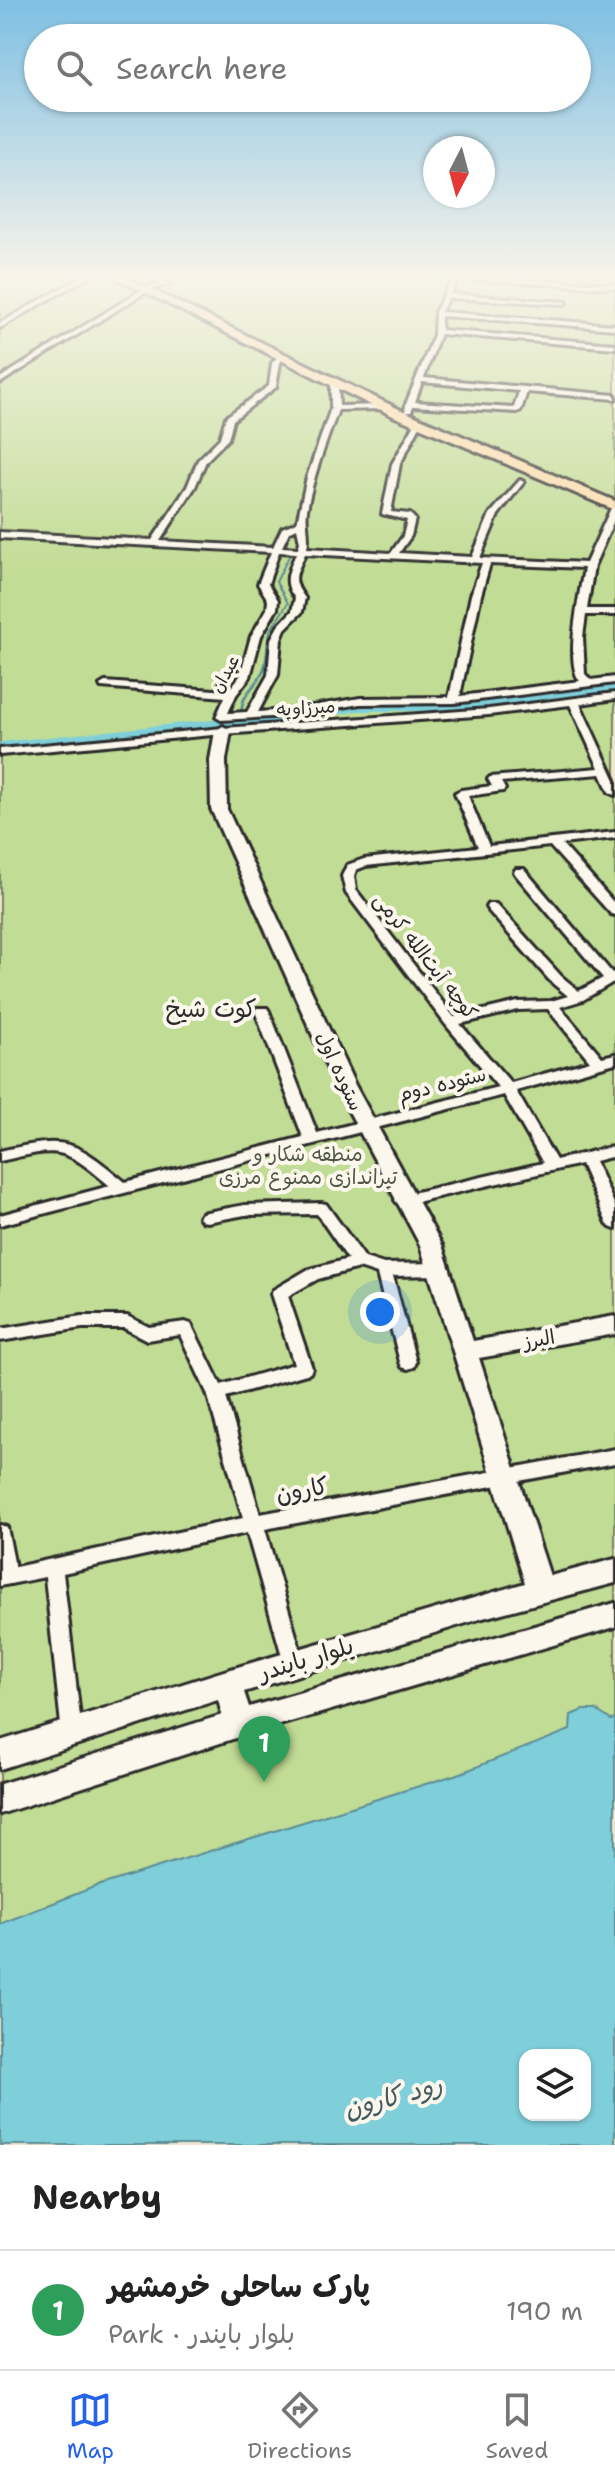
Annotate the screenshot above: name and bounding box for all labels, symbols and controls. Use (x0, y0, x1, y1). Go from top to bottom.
search box (24, 24, 591, 112)
icon: search (52, 46, 96, 90)
text: Search here (116, 48, 287, 89)
north arrow (423, 136, 495, 208)
street label: عیدان (205, 651, 245, 697)
street label: میرزاویه (276, 694, 336, 722)
street label: کوچه آیت‌الله کرمی (368, 887, 484, 1025)
district label: کوت شیخ (165, 993, 257, 1025)
street label: ستوده اول (310, 1027, 370, 1115)
street label: ستوده دوم (395, 1061, 489, 1110)
park label: منطقه شکار و تیراندازی ممنوع مرزی (219, 1141, 398, 1191)
your location (360, 1292, 400, 1332)
street label: البرز (519, 1323, 557, 1355)
street label: کارون (273, 1470, 331, 1510)
street label: بلوار بایندر (253, 1629, 357, 1689)
pin: 1 (238, 1716, 290, 1782)
map controls (519, 2049, 591, 2121)
button: layers (519, 2049, 591, 2121)
water label: رود کارون (340, 2066, 446, 2126)
text: Nearby (32, 2174, 162, 2220)
text: پارک ساحلی خرمشهر (108, 2266, 370, 2307)
text: 1 (52, 2293, 64, 2328)
text: 190 m (506, 2293, 583, 2328)
text: Park · بلوار بایندر (108, 2316, 295, 2351)
tab: Map (67, 2388, 114, 2465)
tab: Directions (247, 2388, 352, 2465)
tab: Saved (486, 2388, 548, 2465)

